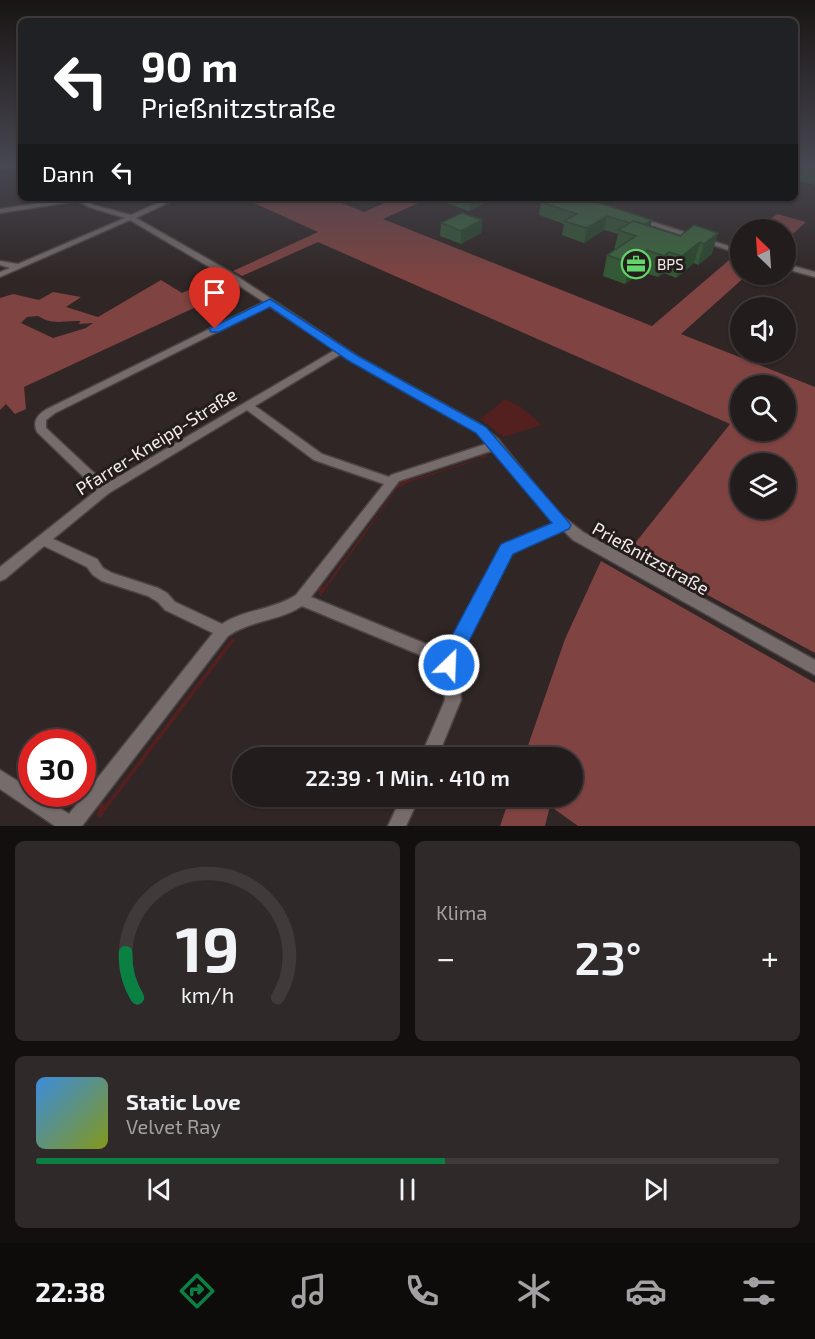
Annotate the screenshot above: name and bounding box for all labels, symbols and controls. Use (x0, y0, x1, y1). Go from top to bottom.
text: 90 m (141, 40, 238, 90)
icon: left (42, 42, 120, 120)
text: Prießnitzstraße (141, 91, 336, 123)
icon: left (106, 156, 139, 189)
text: Dann (42, 160, 94, 186)
north arrow (730, 219, 796, 285)
map controls (730, 219, 796, 519)
office icon: BPS (620, 248, 652, 280)
place label: BPS (657, 255, 684, 273)
pin (189, 267, 240, 329)
icon: arrive (198, 276, 231, 309)
button: sound (730, 297, 796, 363)
button: search (730, 375, 796, 441)
street label: Pfarrer-Kneipp-Straße (72, 383, 240, 499)
button: layers (730, 453, 796, 519)
street label: Prießnitzstraße (589, 517, 713, 599)
position arrow (417, 633, 481, 697)
speed limit sign: 30 (18, 729, 96, 807)
text: 22:39 · 1 Min. · 410 m (305, 764, 510, 790)
text: Klima (436, 900, 487, 924)
text: 19 (176, 910, 239, 985)
text: 23° (575, 930, 642, 984)
text: − (436, 937, 455, 977)
text: + (761, 937, 779, 977)
text: km/h (181, 982, 234, 1007)
text: Static Love (126, 1088, 241, 1114)
text: Velvet Ray (126, 1114, 221, 1138)
icon: previous (143, 1173, 176, 1206)
icon: pause (391, 1173, 424, 1206)
icon: next (639, 1173, 672, 1206)
icon: directions (176, 1270, 218, 1312)
icon: music (288, 1270, 330, 1312)
icon: phone (401, 1270, 443, 1312)
icon: climate (513, 1270, 555, 1312)
icon: car (625, 1270, 667, 1312)
icon: filters (738, 1270, 780, 1312)
text: 22:38 (35, 1275, 106, 1307)

